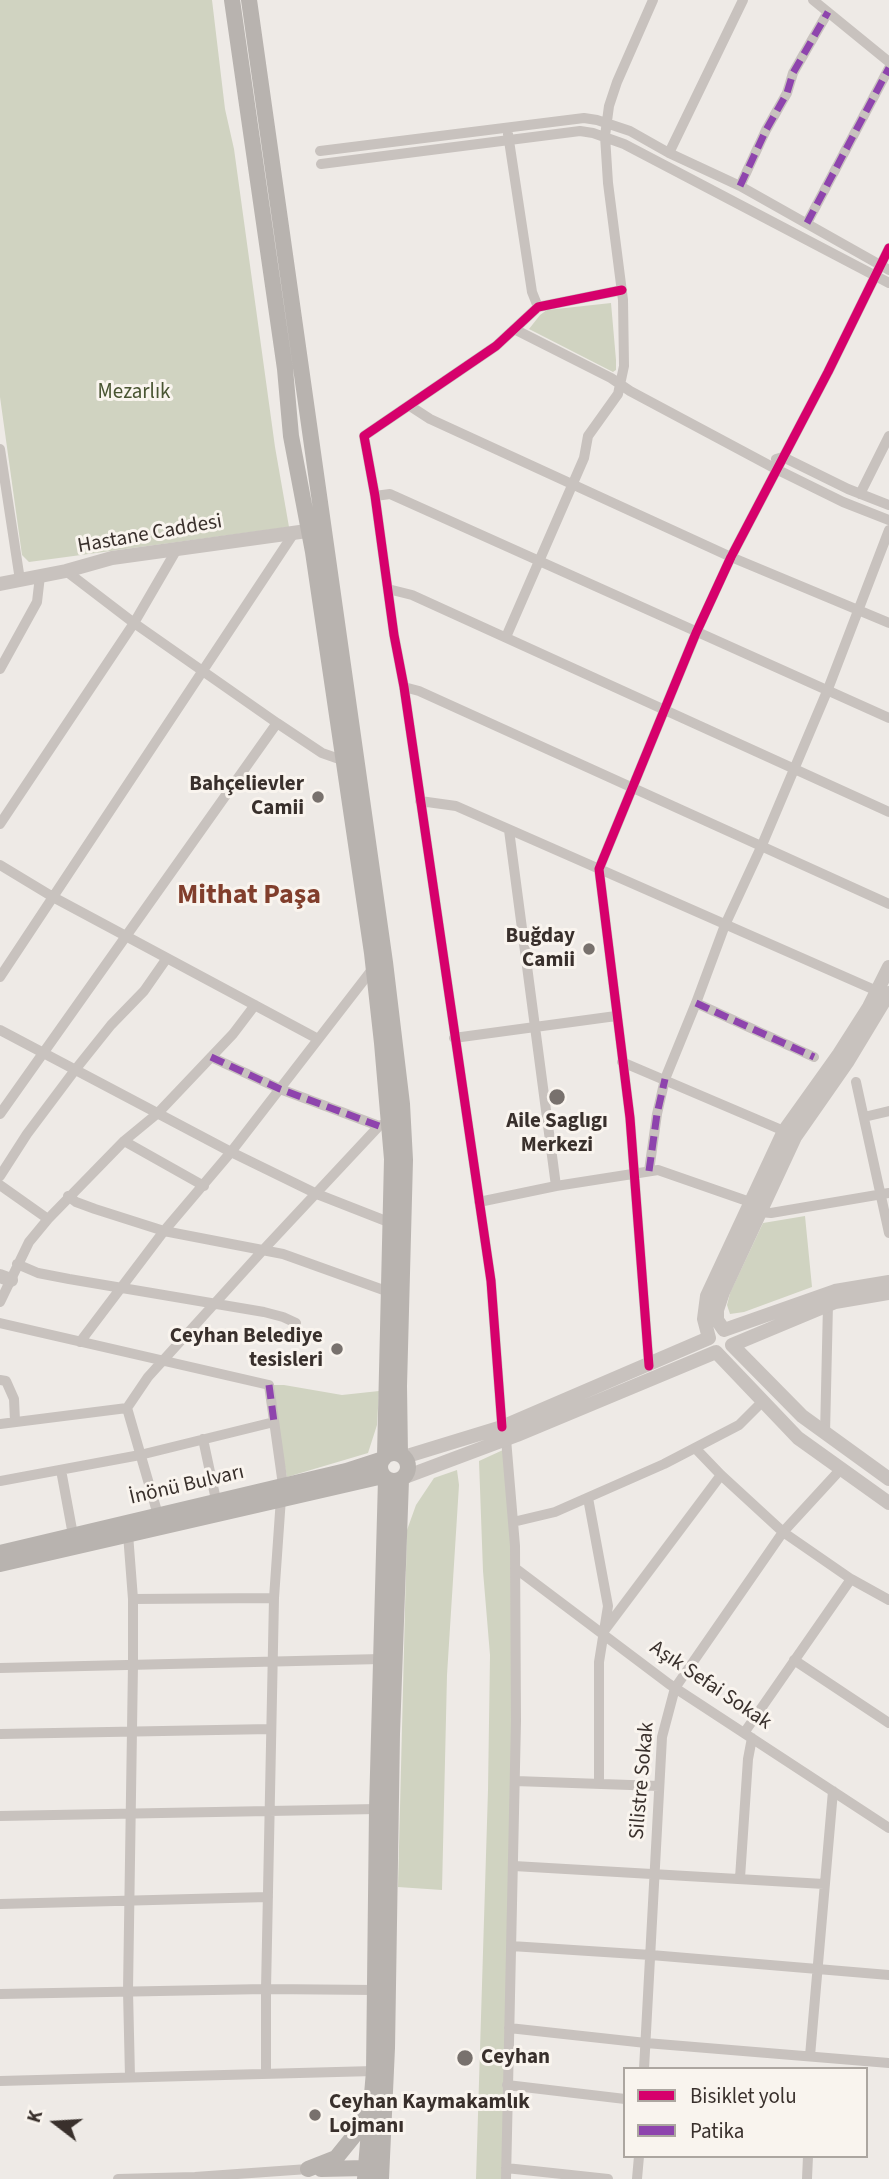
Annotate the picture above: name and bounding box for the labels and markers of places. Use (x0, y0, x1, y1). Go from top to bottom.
place label: Bahçelievler Camii (189, 772, 304, 822)
marker: Bahçelievler Camii (310, 789, 326, 805)
place label: Buğday Camii (505, 924, 575, 974)
marker: Buğday Camii (581, 941, 597, 957)
marker: Aile Saglıgı Merkezi (547, 1087, 567, 1107)
place label: Aile Saglıgı Merkezi (506, 1109, 608, 1159)
place label: Ceyhan Belediye tesisleri (170, 1324, 323, 1374)
marker: Ceyhan Belediye tesisleri (329, 1341, 345, 1357)
place label: Ceyhan (481, 2045, 550, 2071)
marker: Ceyhan (455, 2048, 475, 2068)
place label: Ceyhan Kaymakamlık Lojmanı (329, 2090, 530, 2140)
marker: Ceyhan Kaymakamlık Lojmanı (307, 2107, 323, 2123)

